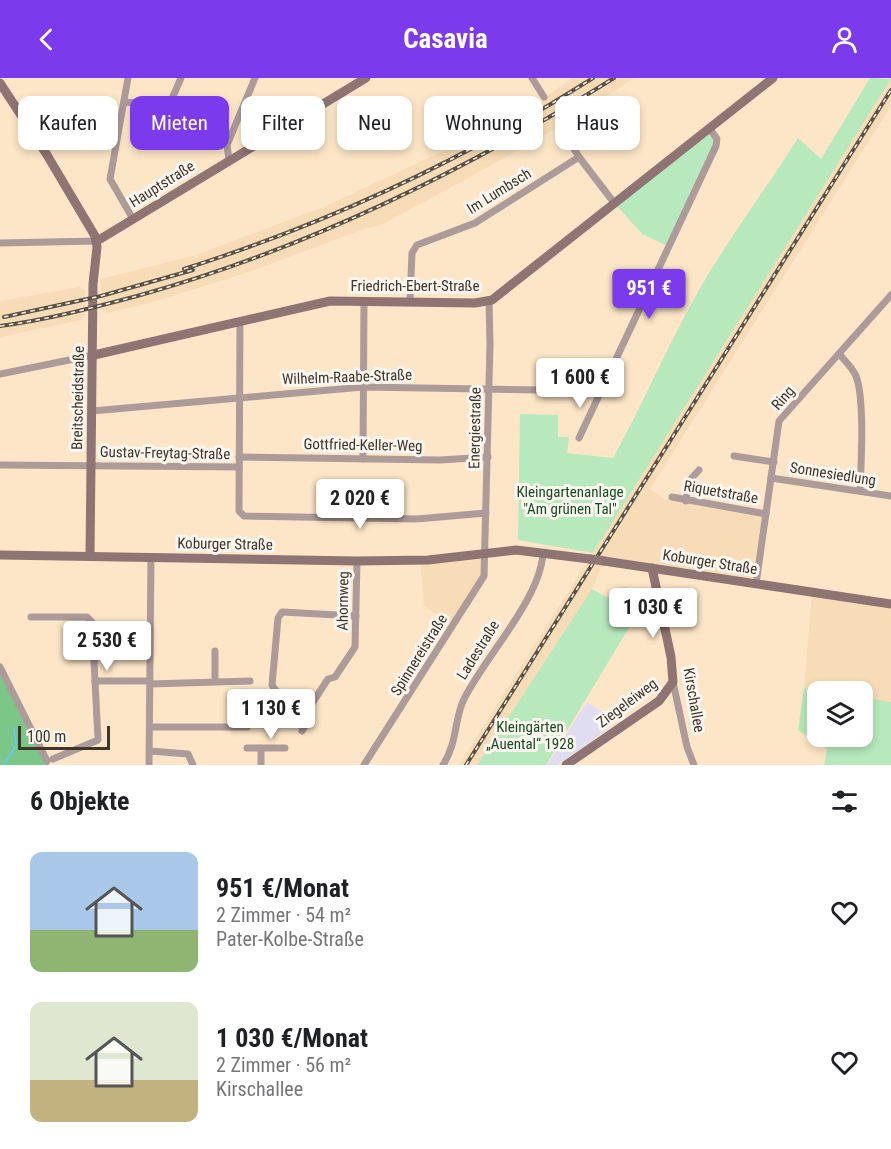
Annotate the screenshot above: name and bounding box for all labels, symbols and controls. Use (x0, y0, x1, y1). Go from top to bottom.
icon: back (30, 23, 63, 56)
text: Casavia (403, 23, 488, 55)
icon: person (828, 23, 861, 56)
chip: Kaufen (18, 96, 118, 150)
chip: Mieten (130, 96, 229, 150)
chip: Filter (241, 96, 325, 150)
chip: Neu (337, 96, 412, 150)
chip: Wohnung (424, 96, 543, 150)
chip: Haus (555, 96, 640, 150)
street label: Hauptstraße (126, 157, 198, 211)
street label: Im Lumbsch (464, 164, 534, 218)
pin: 951 € (607, 269, 691, 320)
text: 951 € (626, 276, 672, 300)
street label: Friedrich-Ebert-Straße (351, 277, 479, 295)
street label: Breitscheidstraße (68, 346, 88, 450)
pin: 1 600 € (525, 358, 635, 409)
text: 1 600 € (550, 365, 610, 389)
street label: Wilhelm-Raabe-Straße (282, 366, 412, 388)
street label: Ring (768, 382, 798, 414)
street label: Energiestraße (465, 387, 485, 469)
street label: Gottfried-Keller-Weg (303, 435, 423, 455)
street label: Gustav-Freytag-Straße (100, 443, 230, 463)
street label: Sonnesiedlung (789, 458, 877, 490)
street label: Riquetstraße (682, 477, 760, 507)
pin: 2 020 € (305, 479, 415, 530)
park label: Kleingartenanlage "Am grünen Tal" (516, 483, 624, 518)
text: 2 020 € (330, 486, 390, 510)
street label: Koburger Straße (177, 534, 273, 554)
street label: Koburger Straße (661, 546, 759, 578)
street label: Ahornweg (333, 571, 353, 631)
pin: 1 030 € (598, 588, 708, 639)
text: 1 030 € (623, 595, 683, 619)
street label: Spinnereistraße (387, 611, 451, 699)
street label: Ladestraße (453, 617, 503, 683)
pin: 2 530 € (52, 621, 162, 672)
text: 2 530 € (77, 628, 137, 652)
street label: Kirschallee (679, 666, 709, 734)
street label: Ziegeleiweg (593, 674, 661, 732)
map controls (807, 681, 873, 747)
button: layers (807, 681, 873, 747)
pin: 1 130 € (216, 689, 326, 740)
text: 1 130 € (241, 696, 301, 720)
park label: Kleingärten „Auental“ 1928 (486, 718, 574, 753)
scale bar (18, 723, 110, 750)
text: 100 m (27, 727, 66, 746)
icon: filters (828, 785, 861, 818)
text: 6 Objekte (30, 786, 129, 816)
text: 951 €/Monat (216, 873, 349, 903)
icon: home (78, 876, 150, 948)
icon: heart (828, 896, 861, 929)
text: 2 Zimmer · 54 m² (216, 903, 351, 927)
text: Pater-Kolbe-Straße (216, 927, 364, 951)
text: 1 030 €/Monat (216, 1023, 368, 1053)
icon: home (78, 1026, 150, 1098)
icon: heart (828, 1046, 861, 1079)
text: 2 Zimmer · 56 m² (216, 1053, 351, 1077)
text: Kirschallee (216, 1077, 303, 1101)

